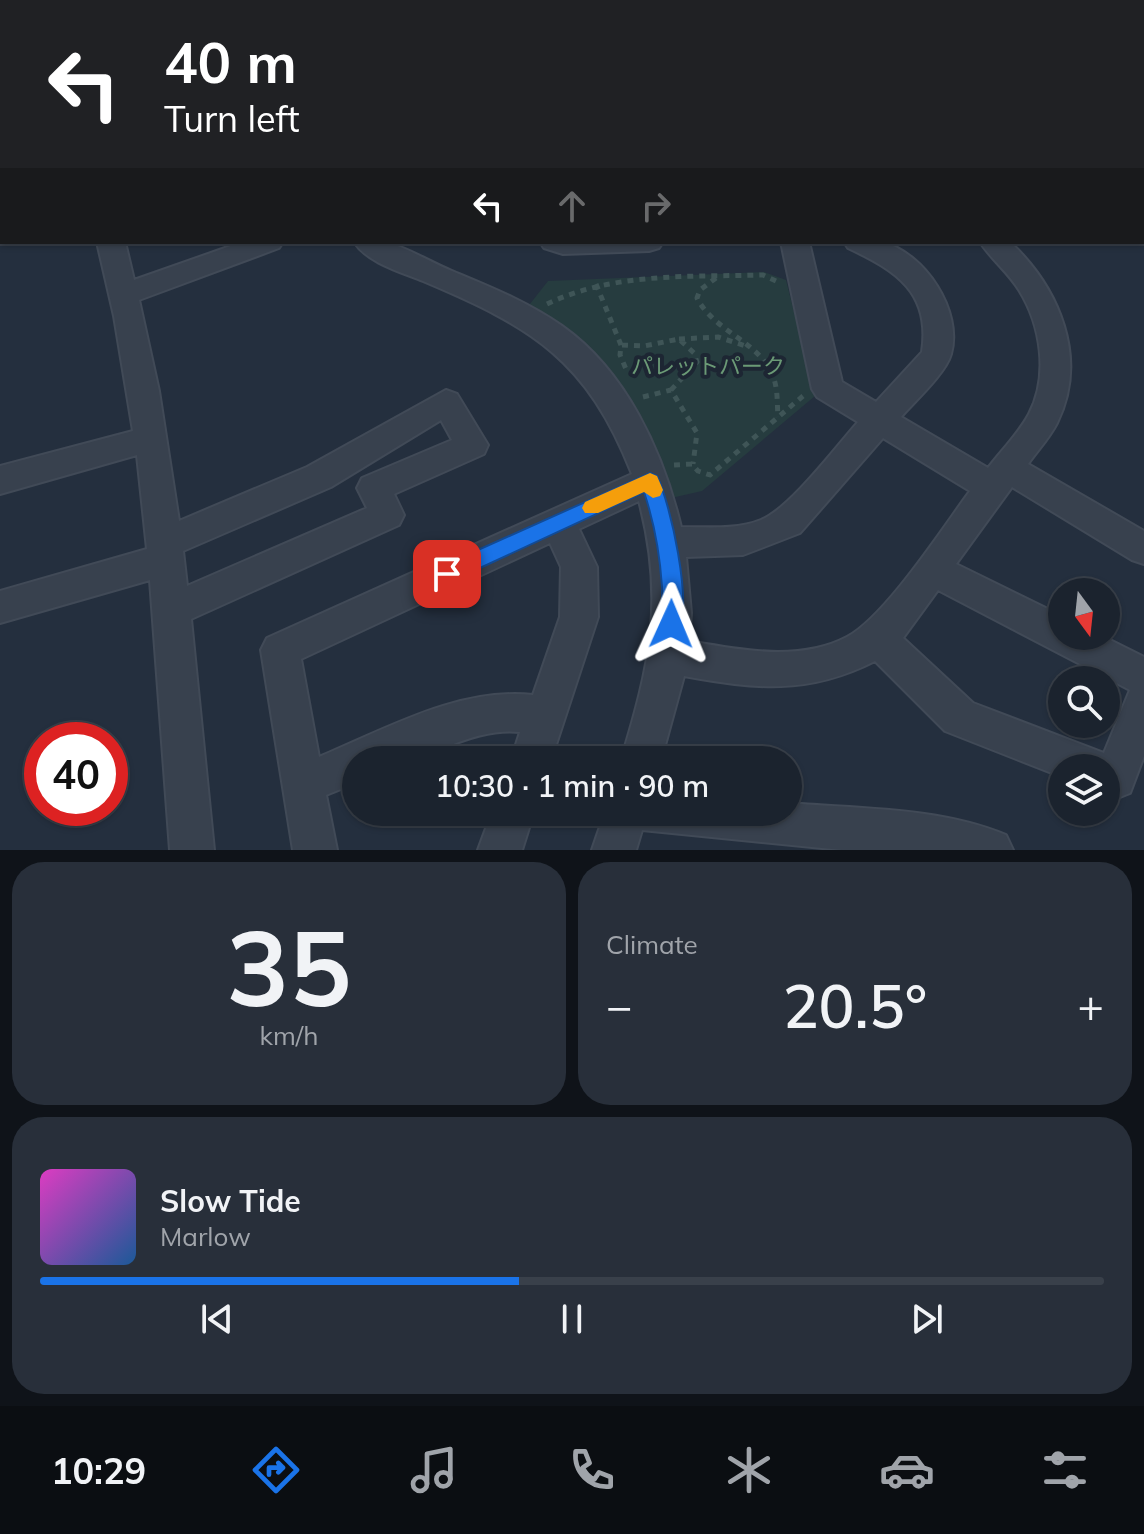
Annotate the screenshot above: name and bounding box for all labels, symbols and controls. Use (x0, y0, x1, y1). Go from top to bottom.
text: 40 m (164, 27, 297, 97)
icon: left (32, 32, 136, 136)
text: Turn left (164, 96, 300, 141)
icon: left (466, 184, 510, 228)
icon: ahead (550, 184, 594, 228)
icon: right (634, 184, 678, 228)
park label: パレットパーク (631, 352, 785, 380)
pin (413, 540, 481, 608)
icon: arrive (425, 552, 469, 596)
north arrow (1048, 578, 1120, 650)
map controls (1048, 578, 1120, 826)
position arrow (629, 582, 713, 666)
button: search (1048, 666, 1120, 738)
speed limit sign: 40 (24, 722, 128, 826)
button: layers (1048, 754, 1120, 826)
text: 10:30 · 1 min · 90 m (435, 767, 709, 805)
text: 35 (227, 901, 351, 1032)
text: Climate (606, 928, 698, 961)
text: 20.5° (783, 968, 927, 1043)
text: − (606, 978, 632, 1033)
text: + (1078, 978, 1104, 1033)
text: km/h (260, 1019, 318, 1052)
text: Slow Tide (160, 1182, 301, 1220)
text: Marlow (160, 1220, 251, 1253)
icon: previous (195, 1297, 239, 1341)
icon: pause (550, 1297, 594, 1341)
icon: next (905, 1297, 949, 1341)
icon: directions (248, 1442, 304, 1498)
icon: music (406, 1442, 462, 1498)
icon: phone (564, 1442, 620, 1498)
icon: climate (721, 1442, 777, 1498)
icon: car (879, 1442, 935, 1498)
icon: filters (1037, 1442, 1093, 1498)
text: 10:29 (51, 1448, 146, 1493)

